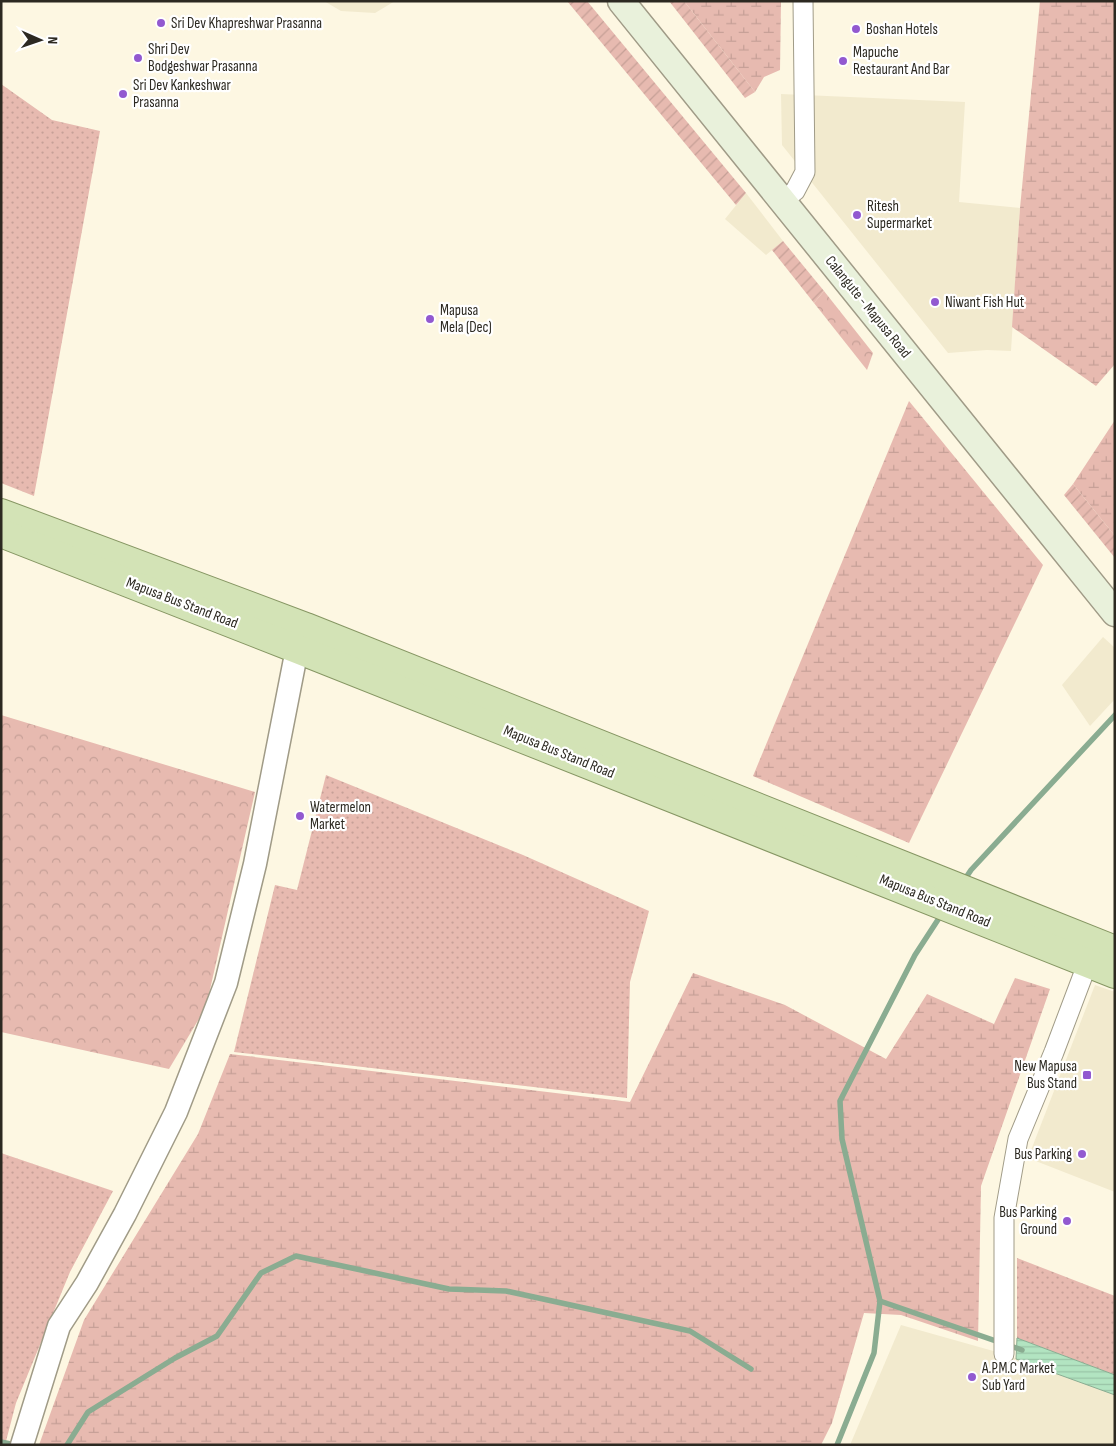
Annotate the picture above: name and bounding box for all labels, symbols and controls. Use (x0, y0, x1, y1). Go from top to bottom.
place label: Sri Dev Khapreshwar Prasanna (171, 14, 322, 33)
north arrow (15, 15, 65, 65)
marker: Sri Dev Khapreshwar Prasanna (155, 17, 167, 29)
place label: Boshan Hotels (866, 20, 938, 39)
marker: Boshan Hotels (850, 23, 862, 35)
text: N (44, 36, 61, 44)
place label: Shri Dev Bodgeshwar Prasanna (148, 40, 258, 76)
place label: Mapuche Restaurant And Bar (853, 43, 950, 79)
marker: Shri Dev Bodgeshwar Prasanna (132, 52, 144, 64)
marker: Mapuche Restaurant And Bar (837, 55, 849, 67)
place label: Sri Dev Kankeshwar Prasanna (133, 76, 232, 112)
marker: Sri Dev Kankeshwar Prasanna (117, 88, 129, 100)
place label: Ritesh Supermarket (867, 197, 932, 233)
marker: Ritesh Supermarket (851, 209, 863, 221)
street label: Calangute - Mapusa Road (821, 252, 915, 362)
place label: Niwant Fish Hut (945, 293, 1025, 312)
marker: Niwant Fish Hut (929, 296, 941, 308)
place label: Mapusa Mela (Dec) (440, 301, 492, 337)
marker: Mapusa Mela (Dec) (424, 313, 436, 325)
street label: Mapusa Bus Stand Road (123, 573, 241, 633)
street label: Mapusa Bus Stand Road (501, 721, 617, 783)
place label: Watermelon Market (310, 798, 371, 834)
marker: Watermelon Market (294, 810, 306, 822)
street label: Mapusa Bus Stand Road (877, 870, 993, 932)
place label: New Mapusa Bus Stand (1014, 1057, 1077, 1093)
marker: New Mapusa Bus Stand (1081, 1069, 1093, 1081)
place label: Bus Parking (1014, 1145, 1072, 1164)
marker: Bus Parking (1076, 1148, 1088, 1160)
place label: Bus Parking Ground (999, 1203, 1057, 1239)
marker: Bus Parking Ground (1061, 1215, 1073, 1227)
place label: A.P.M.C Market Sub Yard (981, 1359, 1055, 1395)
marker: A.P.M.C Market Sub Yard (966, 1371, 978, 1383)

